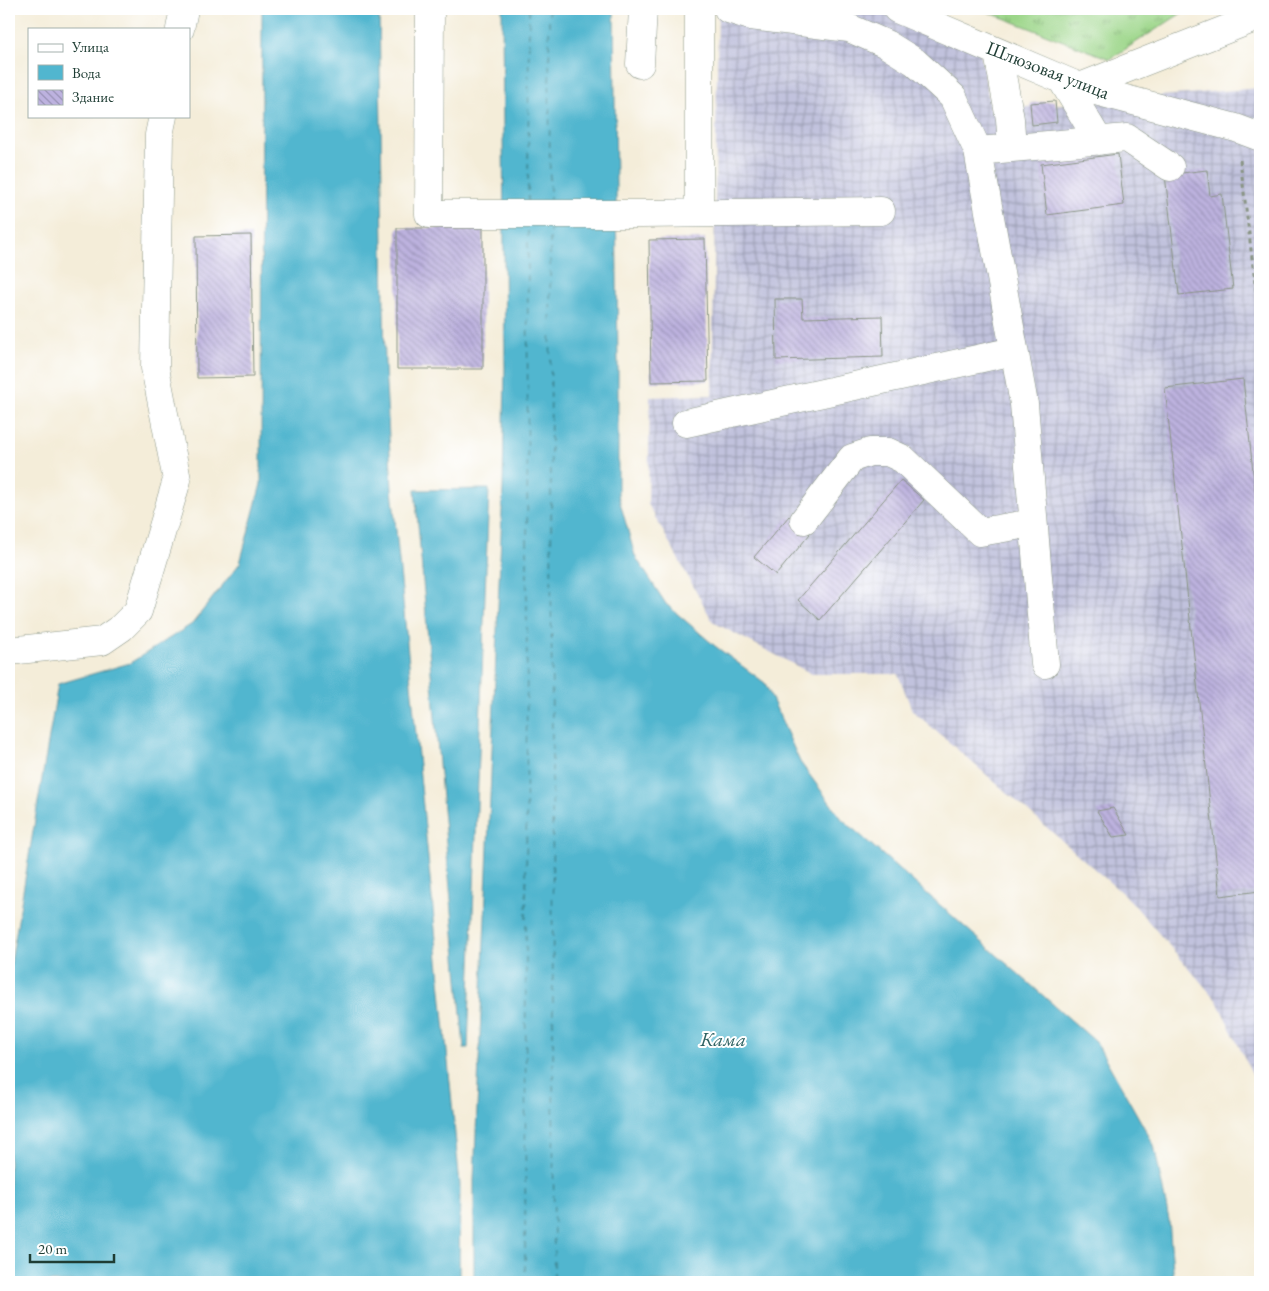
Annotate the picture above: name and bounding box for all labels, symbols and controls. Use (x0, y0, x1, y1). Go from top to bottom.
legend (28, 28, 190, 118)
street label: Шлюзовая улица (983, 35, 1114, 105)
text: Улица (71, 37, 109, 56)
text: Вода (72, 63, 101, 82)
text: Здание (72, 87, 114, 106)
water label: Кама (699, 1026, 746, 1052)
scale bar (30, 1231, 114, 1263)
text: 20 m (38, 1239, 67, 1258)

